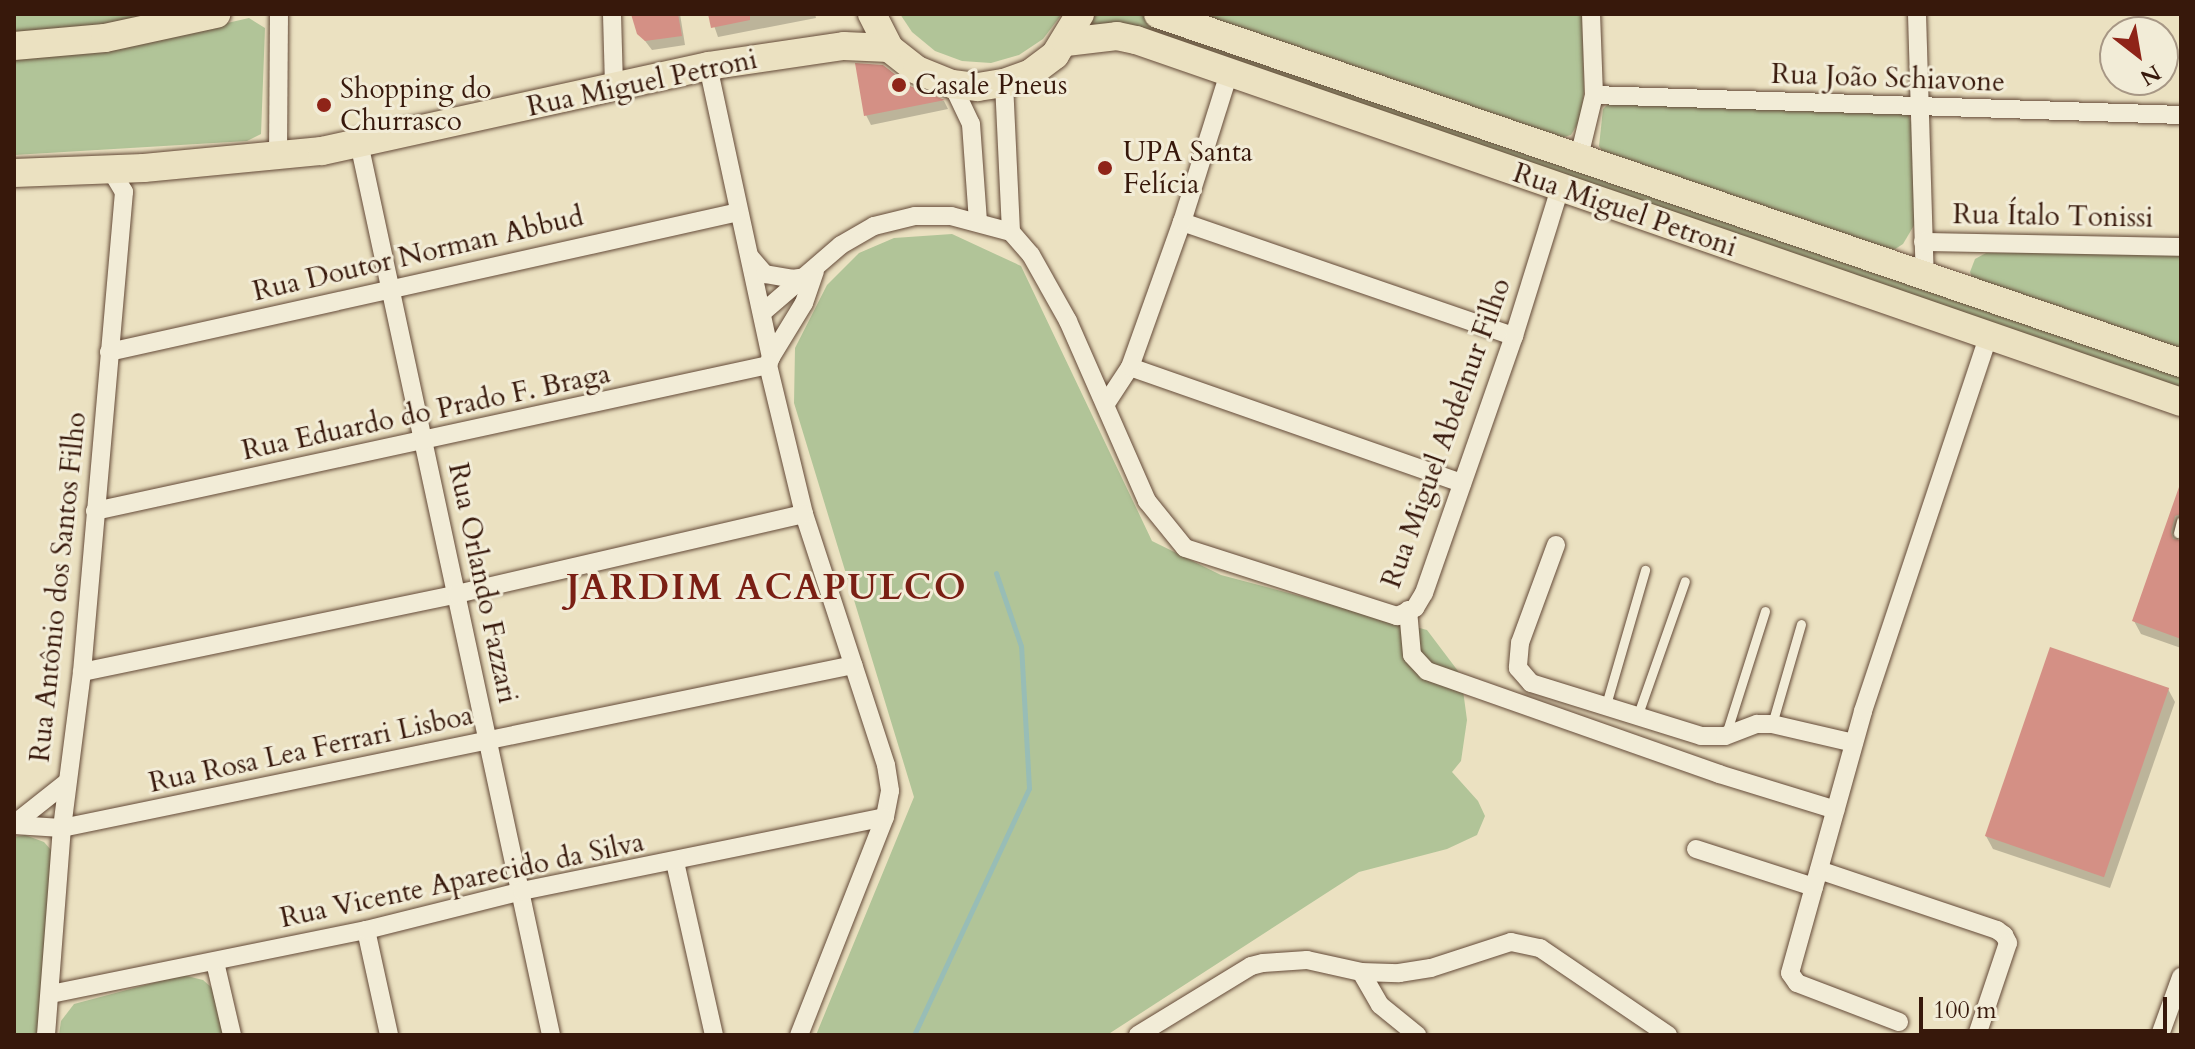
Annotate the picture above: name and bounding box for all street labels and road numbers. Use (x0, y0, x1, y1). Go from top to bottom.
street label: Rua Miguel Petroni (524, 42, 760, 124)
street label: Rua João Schiavone (1771, 57, 2005, 99)
street label: Rua Miguel Petroni (1509, 156, 1741, 264)
street label: Rua Ítalo Tonissi (1952, 197, 2154, 235)
street label: Rua Doutor Norman Abbud (250, 200, 586, 308)
street label: Rua Miguel Abdelnur Filho (1374, 274, 1518, 592)
street label: Rua Eduardo do Prado F. Braga (239, 357, 613, 467)
street label: Rua Antônio dos Santos Filho (23, 410, 93, 764)
street label: Rua Orlando Fazzari (441, 460, 525, 706)
street label: Rua Rosa Lea Ferrari Lisboa (146, 698, 476, 800)
street label: Rua Vicente Aparecido da Silva (277, 825, 647, 935)

